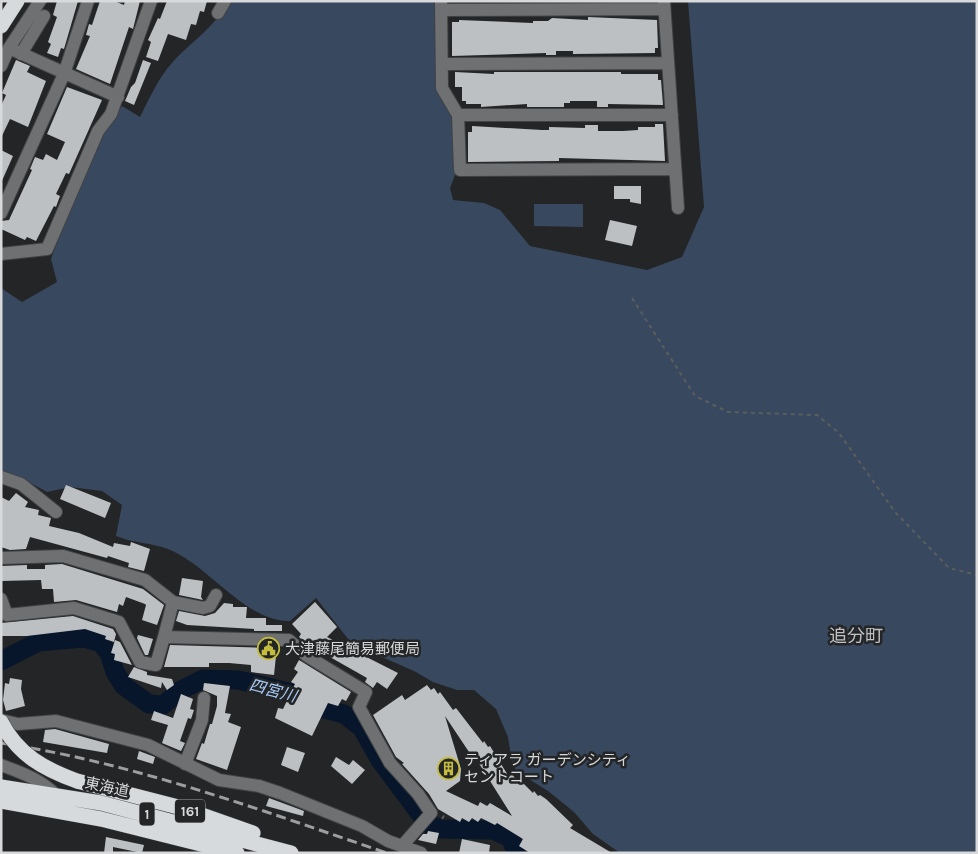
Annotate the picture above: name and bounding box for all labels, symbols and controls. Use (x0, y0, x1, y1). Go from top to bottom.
district label: 追分町 (829, 625, 883, 647)
public building icon: 大津藤尾簡易郵便局 (257, 637, 281, 661)
place label: 大津藤尾簡易郵便局 (285, 640, 420, 658)
water label: 四宮川 (247, 675, 300, 706)
place label: ティアラ ガーデンシティ セントコート (464, 751, 631, 786)
building icon: ティアラ ガーデンシティ セントコート (436, 757, 460, 781)
street label: 東海道 (83, 774, 131, 800)
road number: 161 (175, 799, 205, 822)
road number: 1 (140, 802, 154, 826)

